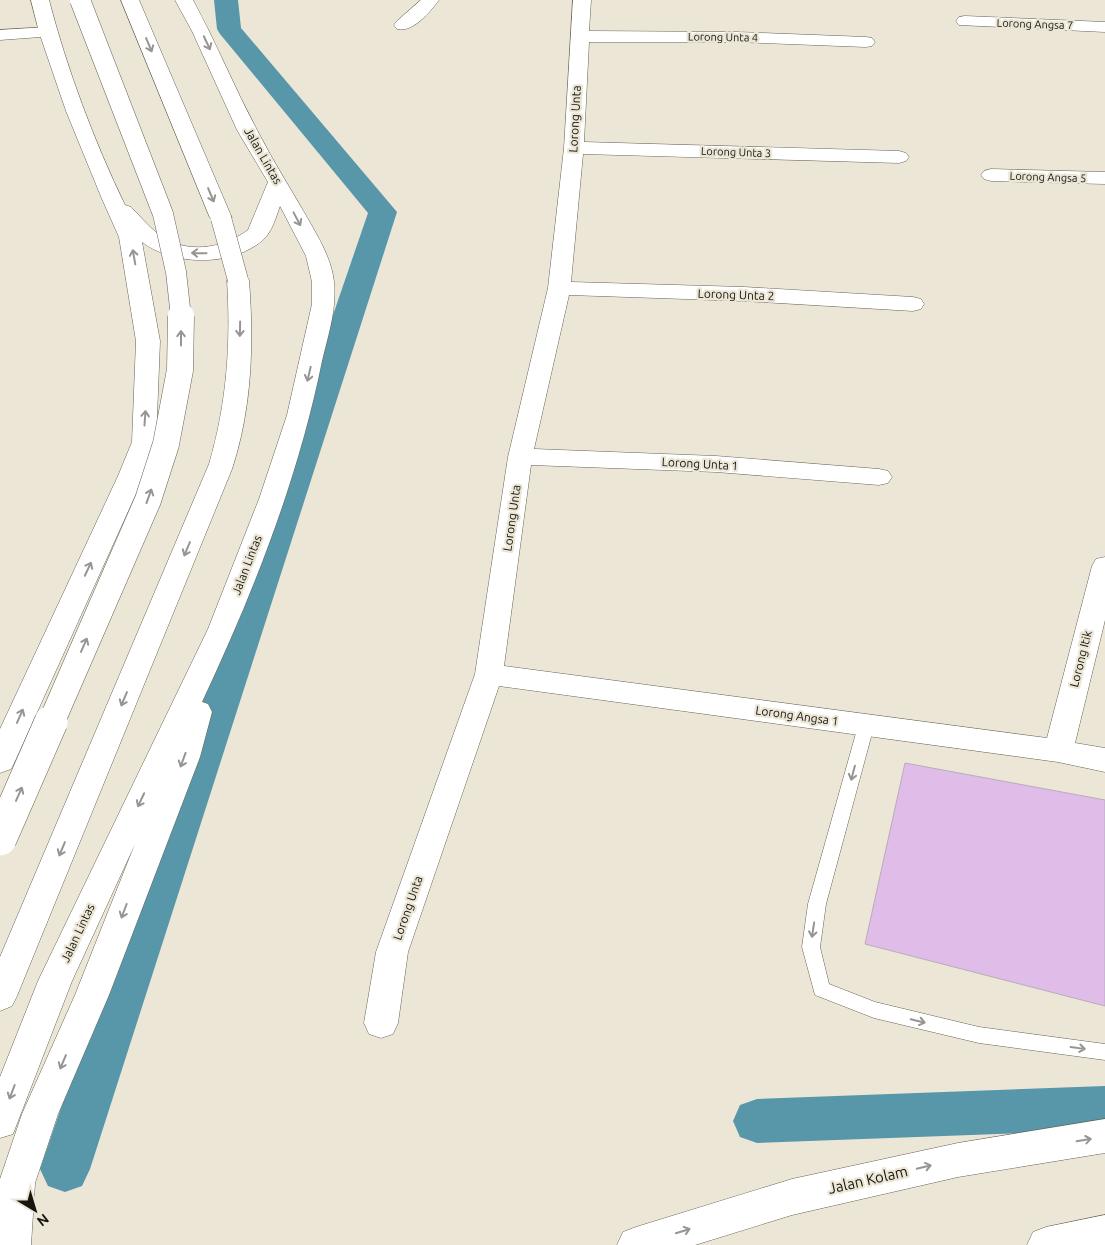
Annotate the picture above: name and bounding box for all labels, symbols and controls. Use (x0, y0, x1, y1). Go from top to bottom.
street label: Lorong Angsa 7 (996, 17, 1074, 31)
street label: Lorong Unta 4 (688, 30, 758, 44)
one-way arrow (202, 35, 212, 50)
one-way arrow (144, 37, 154, 52)
street label: Lorong Unta (566, 85, 583, 153)
street label: Jalan Lintas (242, 125, 285, 186)
street label: Lorong Unta 3 (701, 145, 771, 159)
street label: Lorong Angsa 5 (1009, 170, 1087, 184)
one-way arrow (207, 187, 217, 202)
one-way arrow (293, 211, 302, 226)
one-way arrow (191, 248, 208, 258)
one-way arrow (128, 249, 138, 265)
street label: Lorong Unta 2 (698, 287, 775, 302)
one-way arrow (235, 320, 245, 336)
one-way arrow (176, 330, 186, 346)
one-way arrow (304, 366, 313, 382)
one-way arrow (141, 410, 150, 426)
street label: Lorong Unta 1 (661, 455, 739, 472)
street label: Lorong Unta (500, 484, 523, 552)
one-way arrow (145, 489, 154, 504)
street label: Jalan Lintas (229, 533, 264, 597)
one-way arrow (182, 541, 192, 556)
one-way arrow (83, 561, 93, 576)
street label: Lorong Itik (1067, 629, 1094, 689)
one-way arrow (80, 638, 90, 653)
one-way arrow (119, 691, 129, 706)
street label: Lorong Angsa 1 (755, 703, 839, 728)
one-way arrow (16, 709, 25, 724)
one-way arrow (178, 752, 187, 767)
one-way arrow (848, 764, 857, 780)
one-way arrow (15, 787, 25, 802)
one-way arrow (136, 792, 145, 807)
one-way arrow (56, 841, 66, 856)
street label: Lorong Unta (390, 874, 425, 942)
street label: Jalan Lintas (58, 902, 97, 964)
one-way arrow (119, 904, 128, 919)
one-way arrow (808, 922, 818, 938)
one-way arrow (910, 1017, 926, 1026)
one-way arrow (1070, 1044, 1086, 1054)
one-way arrow (57, 1054, 67, 1069)
one-way arrow (7, 1084, 16, 1099)
one-way arrow (1076, 1134, 1092, 1144)
street label: Jalan Kolam (826, 1162, 909, 1197)
one-way arrow (916, 1162, 932, 1171)
north arrow (10, 1185, 60, 1235)
text: N (34, 1211, 52, 1230)
one-way arrow (674, 1225, 690, 1235)

